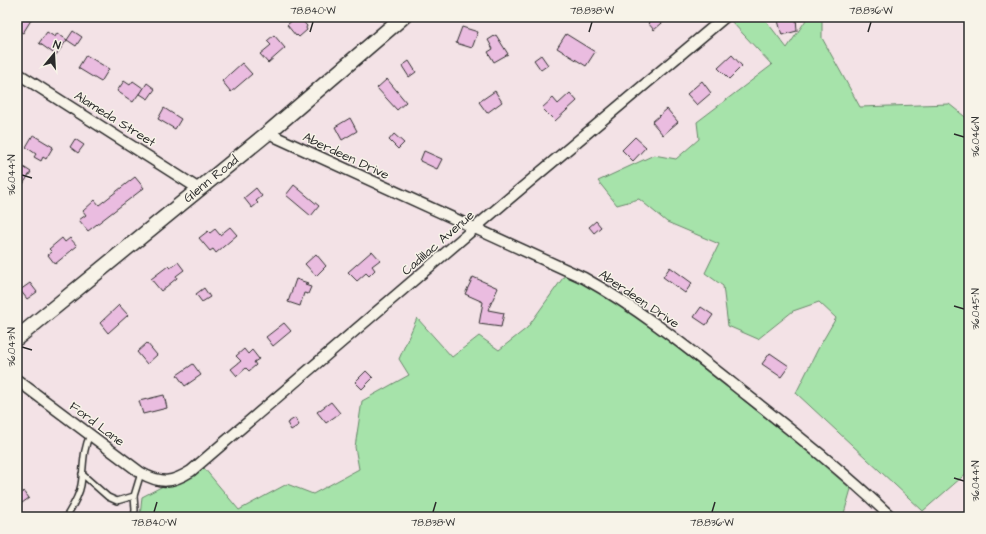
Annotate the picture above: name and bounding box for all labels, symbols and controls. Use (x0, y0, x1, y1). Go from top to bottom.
text: 78.840°W (290, 4, 336, 18)
text: 78.838°W (570, 4, 614, 18)
text: 78.836°W (849, 4, 893, 18)
north arrow (34, 34, 74, 74)
text: N (51, 37, 63, 53)
street label: Alameda Street (71, 87, 160, 152)
text: 36.046°N (969, 117, 983, 157)
street label: Aberdeen Drive (300, 128, 392, 184)
street label: Glenn Road (180, 151, 243, 207)
text: 36.044°N (5, 154, 19, 196)
street label: Cadillac Avenue (398, 206, 478, 280)
street label: Aberdeen Drive (595, 265, 683, 333)
text: 36.045°N (969, 288, 983, 330)
text: 36.043°N (5, 327, 19, 367)
street label: Ford Lane (66, 397, 128, 451)
text: 36.044°N (969, 460, 983, 502)
text: 78.840°W (131, 516, 177, 530)
text: 78.838°W (411, 516, 455, 530)
text: 78.836°W (690, 516, 734, 530)

